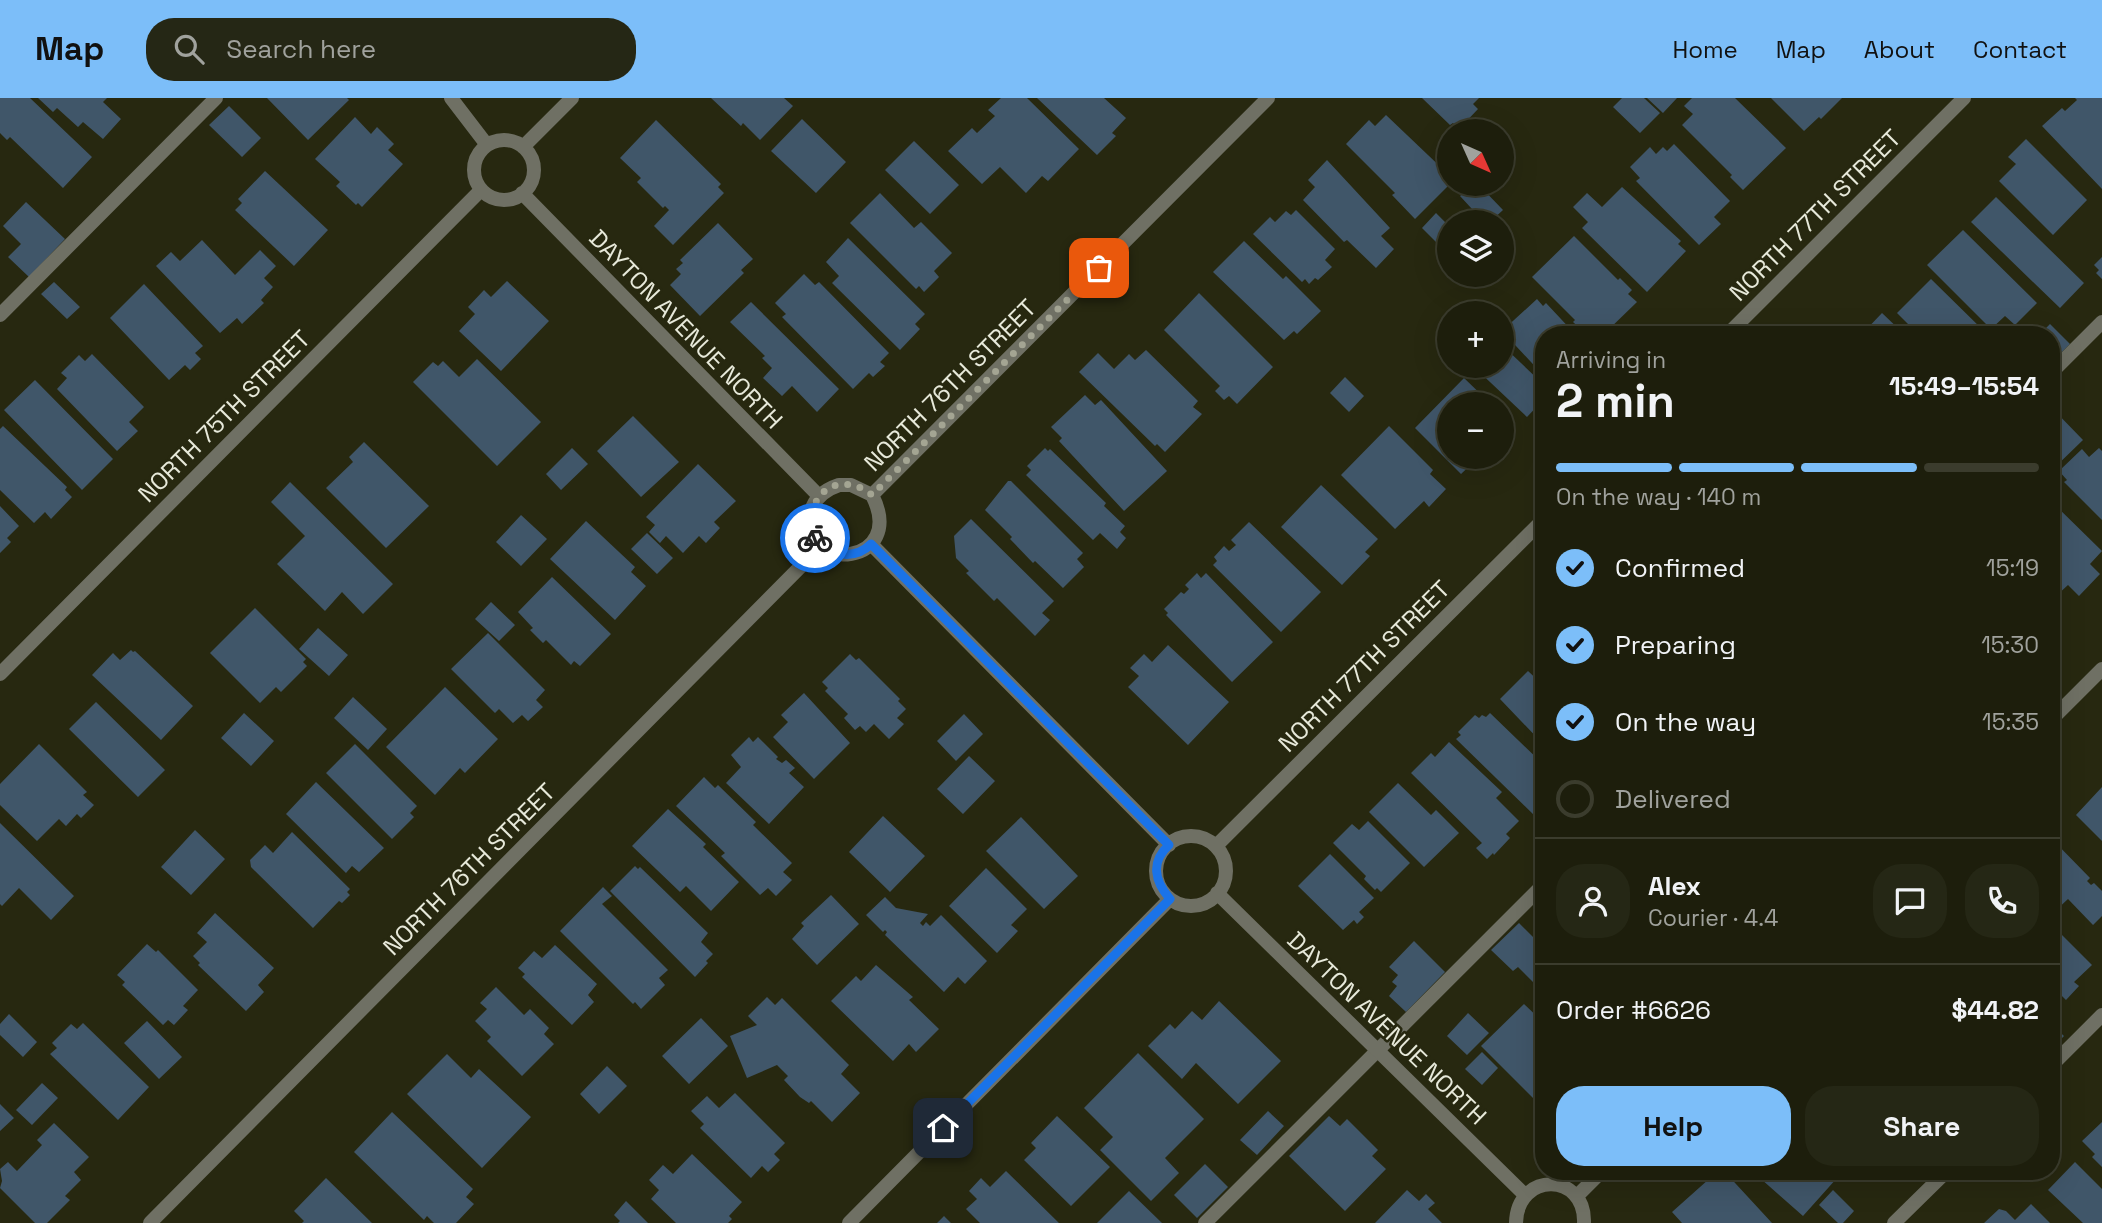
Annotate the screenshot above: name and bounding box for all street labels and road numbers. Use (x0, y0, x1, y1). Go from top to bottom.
street label: NORTH 77TH STREET (1723, 123, 1907, 307)
street label: DAYTON AVENUE NORTH (583, 223, 789, 435)
street label: NORTH 76TH STREET (857, 292, 1043, 478)
street label: NORTH 75TH STREET (131, 323, 317, 509)
street label: NORTH 77TH STREET (1272, 574, 1456, 758)
street label: NORTH 76TH STREET (376, 776, 562, 962)
street label: DAYTON AVENUE NORTH (1281, 925, 1493, 1131)

